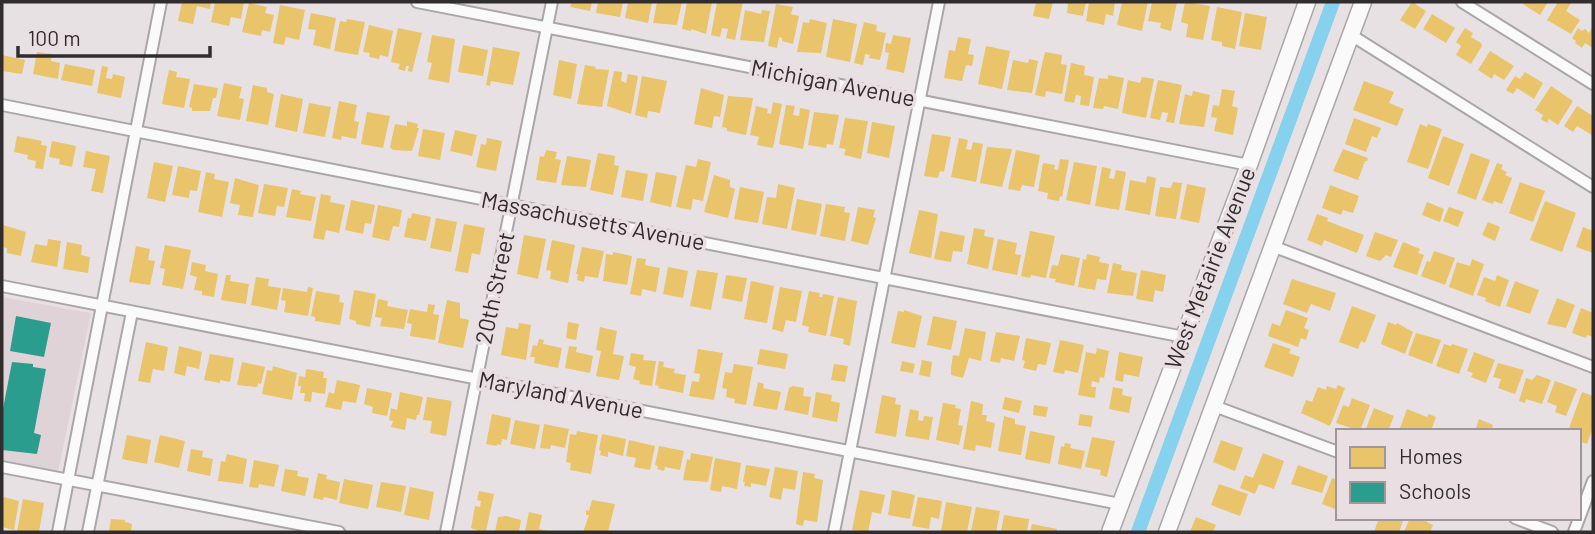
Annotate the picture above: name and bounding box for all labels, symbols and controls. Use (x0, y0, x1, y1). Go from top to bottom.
scale bar (18, 14, 210, 58)
text: 100 m (28, 25, 81, 50)
street label: Michigan Avenue (749, 52, 918, 112)
street label: West Metairie Avenue (1158, 163, 1260, 372)
street label: Massachusetts Avenue (479, 185, 707, 255)
street label: 20th Street (469, 229, 520, 346)
street label: Maryland Avenue (476, 364, 646, 424)
legend (1336, 429, 1581, 520)
text: Homes (1399, 443, 1463, 468)
text: Schools (1399, 478, 1471, 503)

